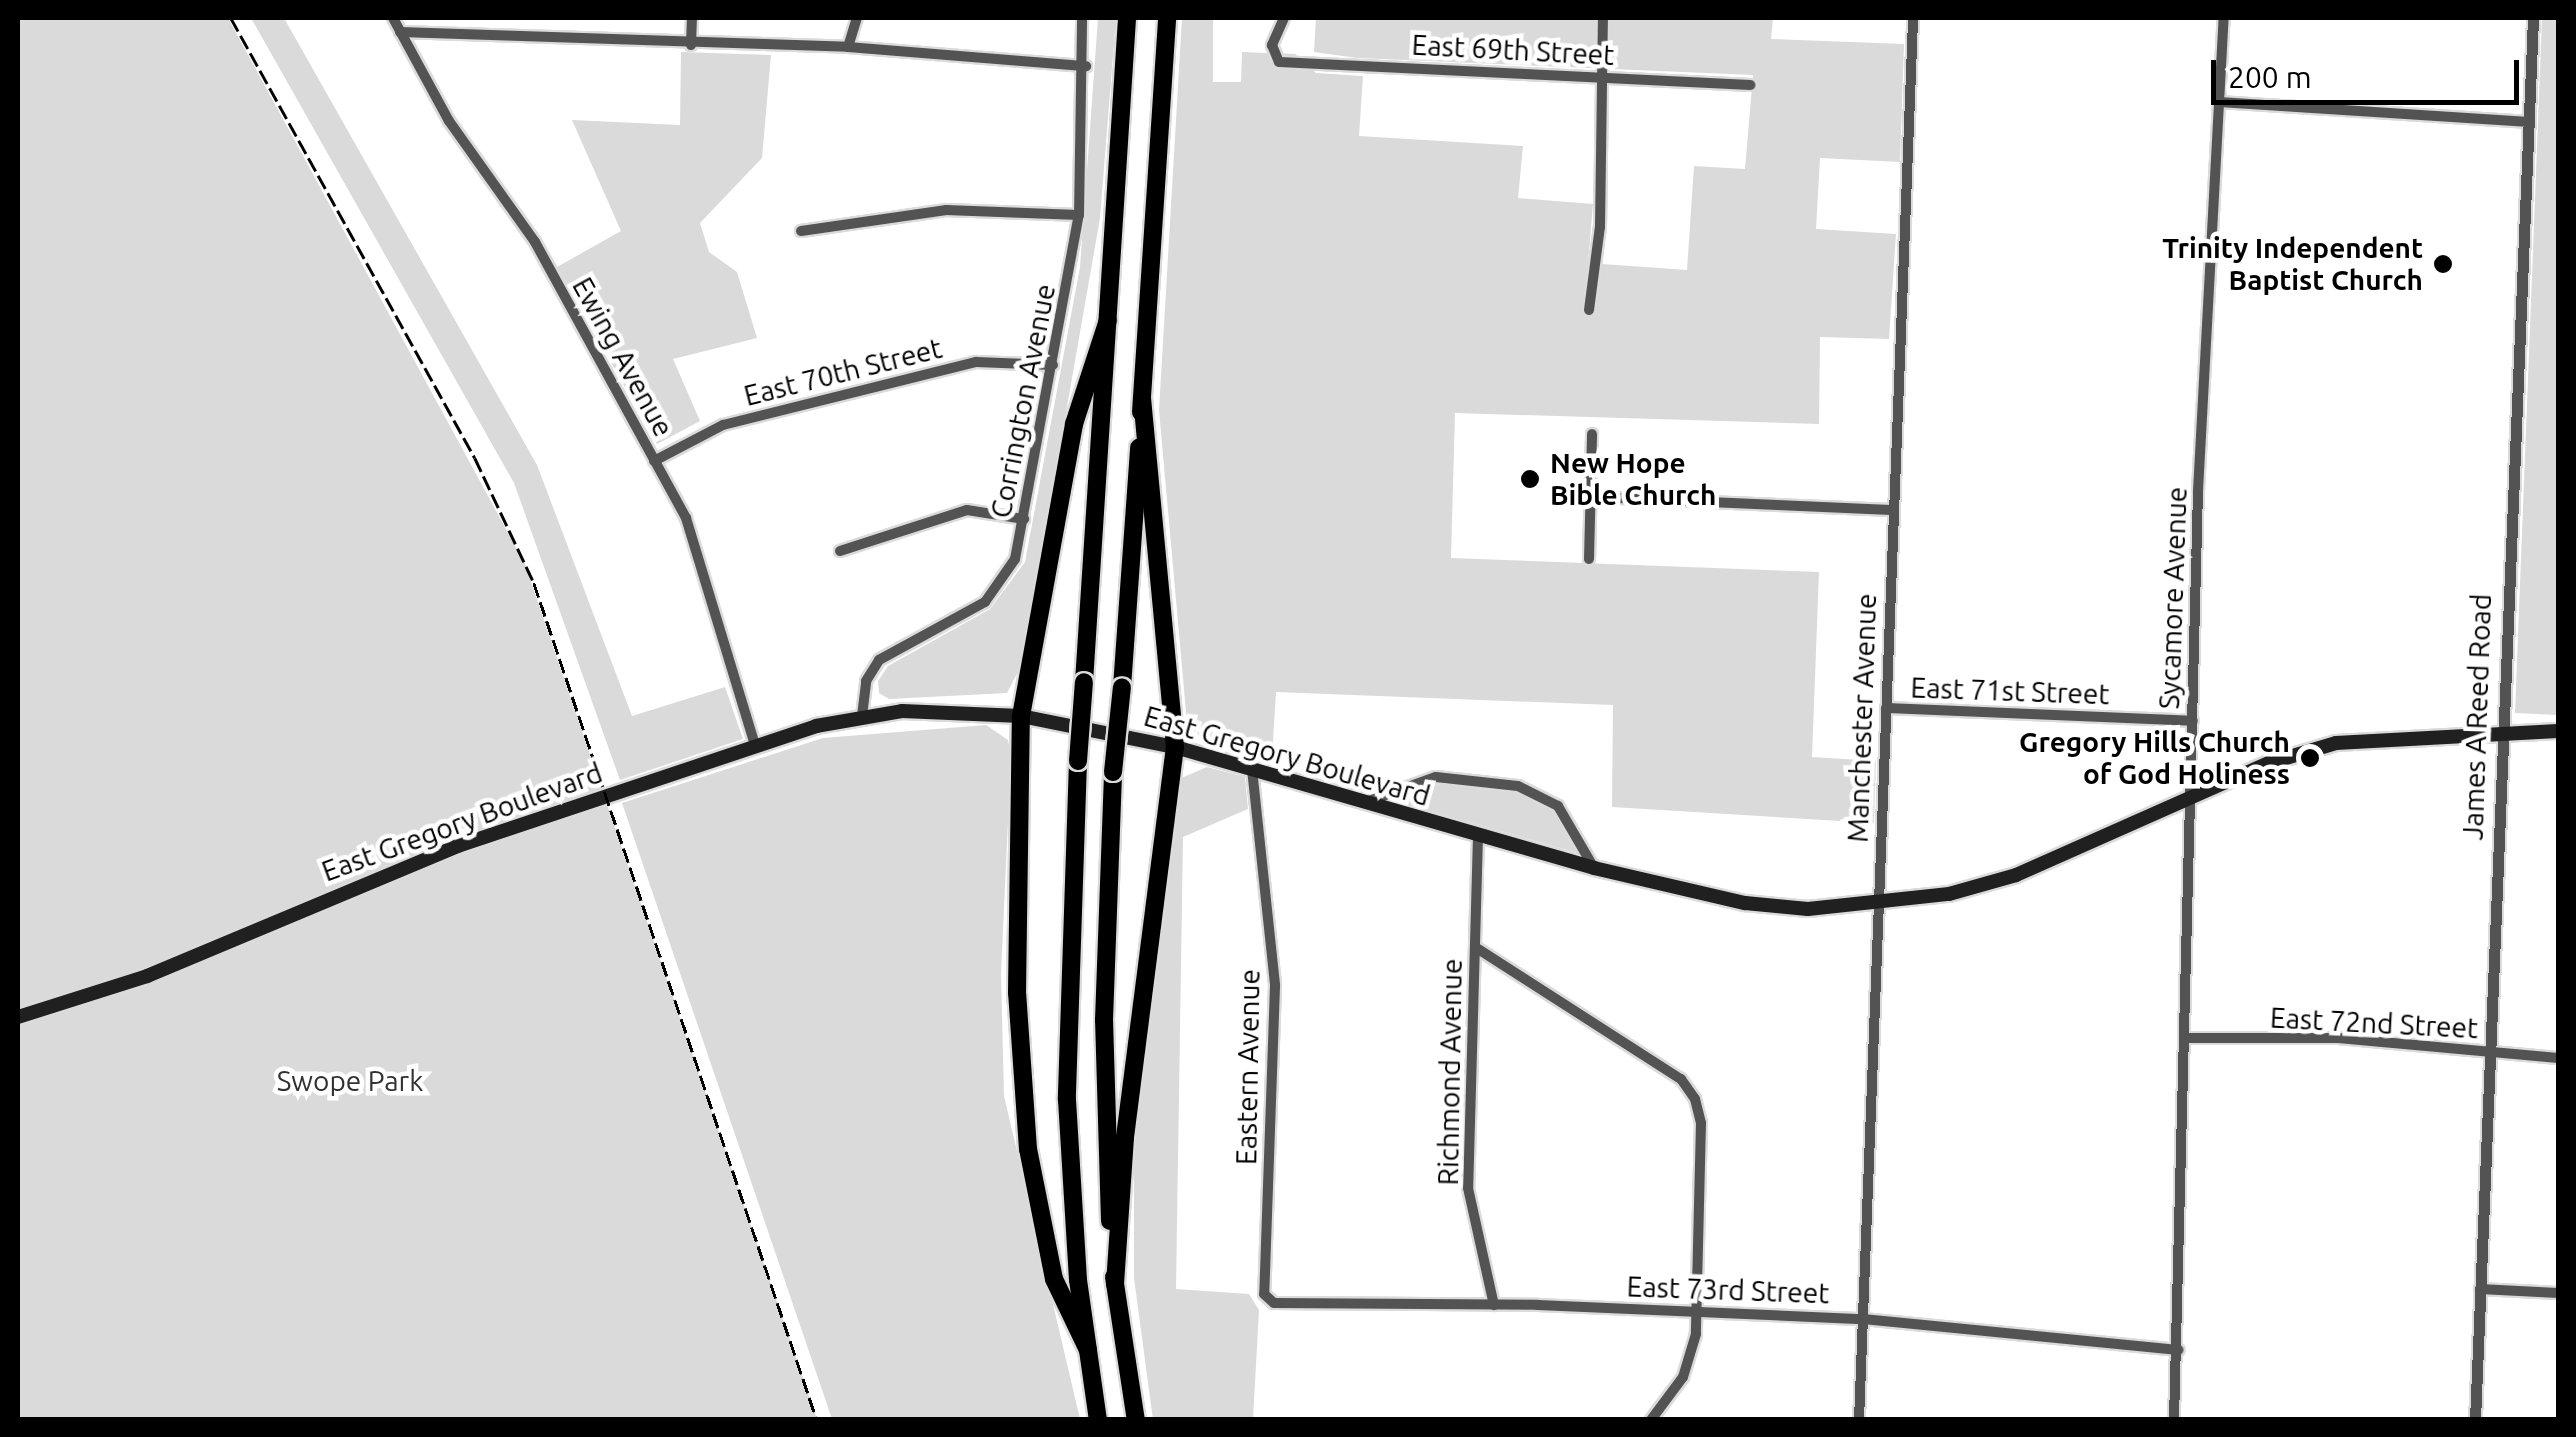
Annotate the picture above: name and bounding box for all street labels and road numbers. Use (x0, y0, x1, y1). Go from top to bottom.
street label: East 69th Street (1411, 28, 1615, 72)
street label: Ewing Avenue (565, 272, 681, 442)
street label: Corrington Avenue (984, 281, 1062, 521)
street label: East 70th Street (741, 331, 945, 413)
street label: Sycamore Avenue (2152, 486, 2194, 710)
street label: Manchester Avenue (1841, 593, 1883, 843)
street label: James A Reed Road (2456, 593, 2498, 841)
street label: East 71st Street (1910, 671, 2110, 711)
street label: East Gregory Boulevard (1140, 699, 1434, 813)
street label: East Gregory Boulevard (317, 756, 607, 888)
street label: Richmond Avenue (1431, 958, 1469, 1186)
street label: Eastern Avenue (1229, 969, 1267, 1165)
street label: East 72nd Street (2269, 1001, 2479, 1045)
street label: East 73rd Street (1626, 1270, 1830, 1310)

